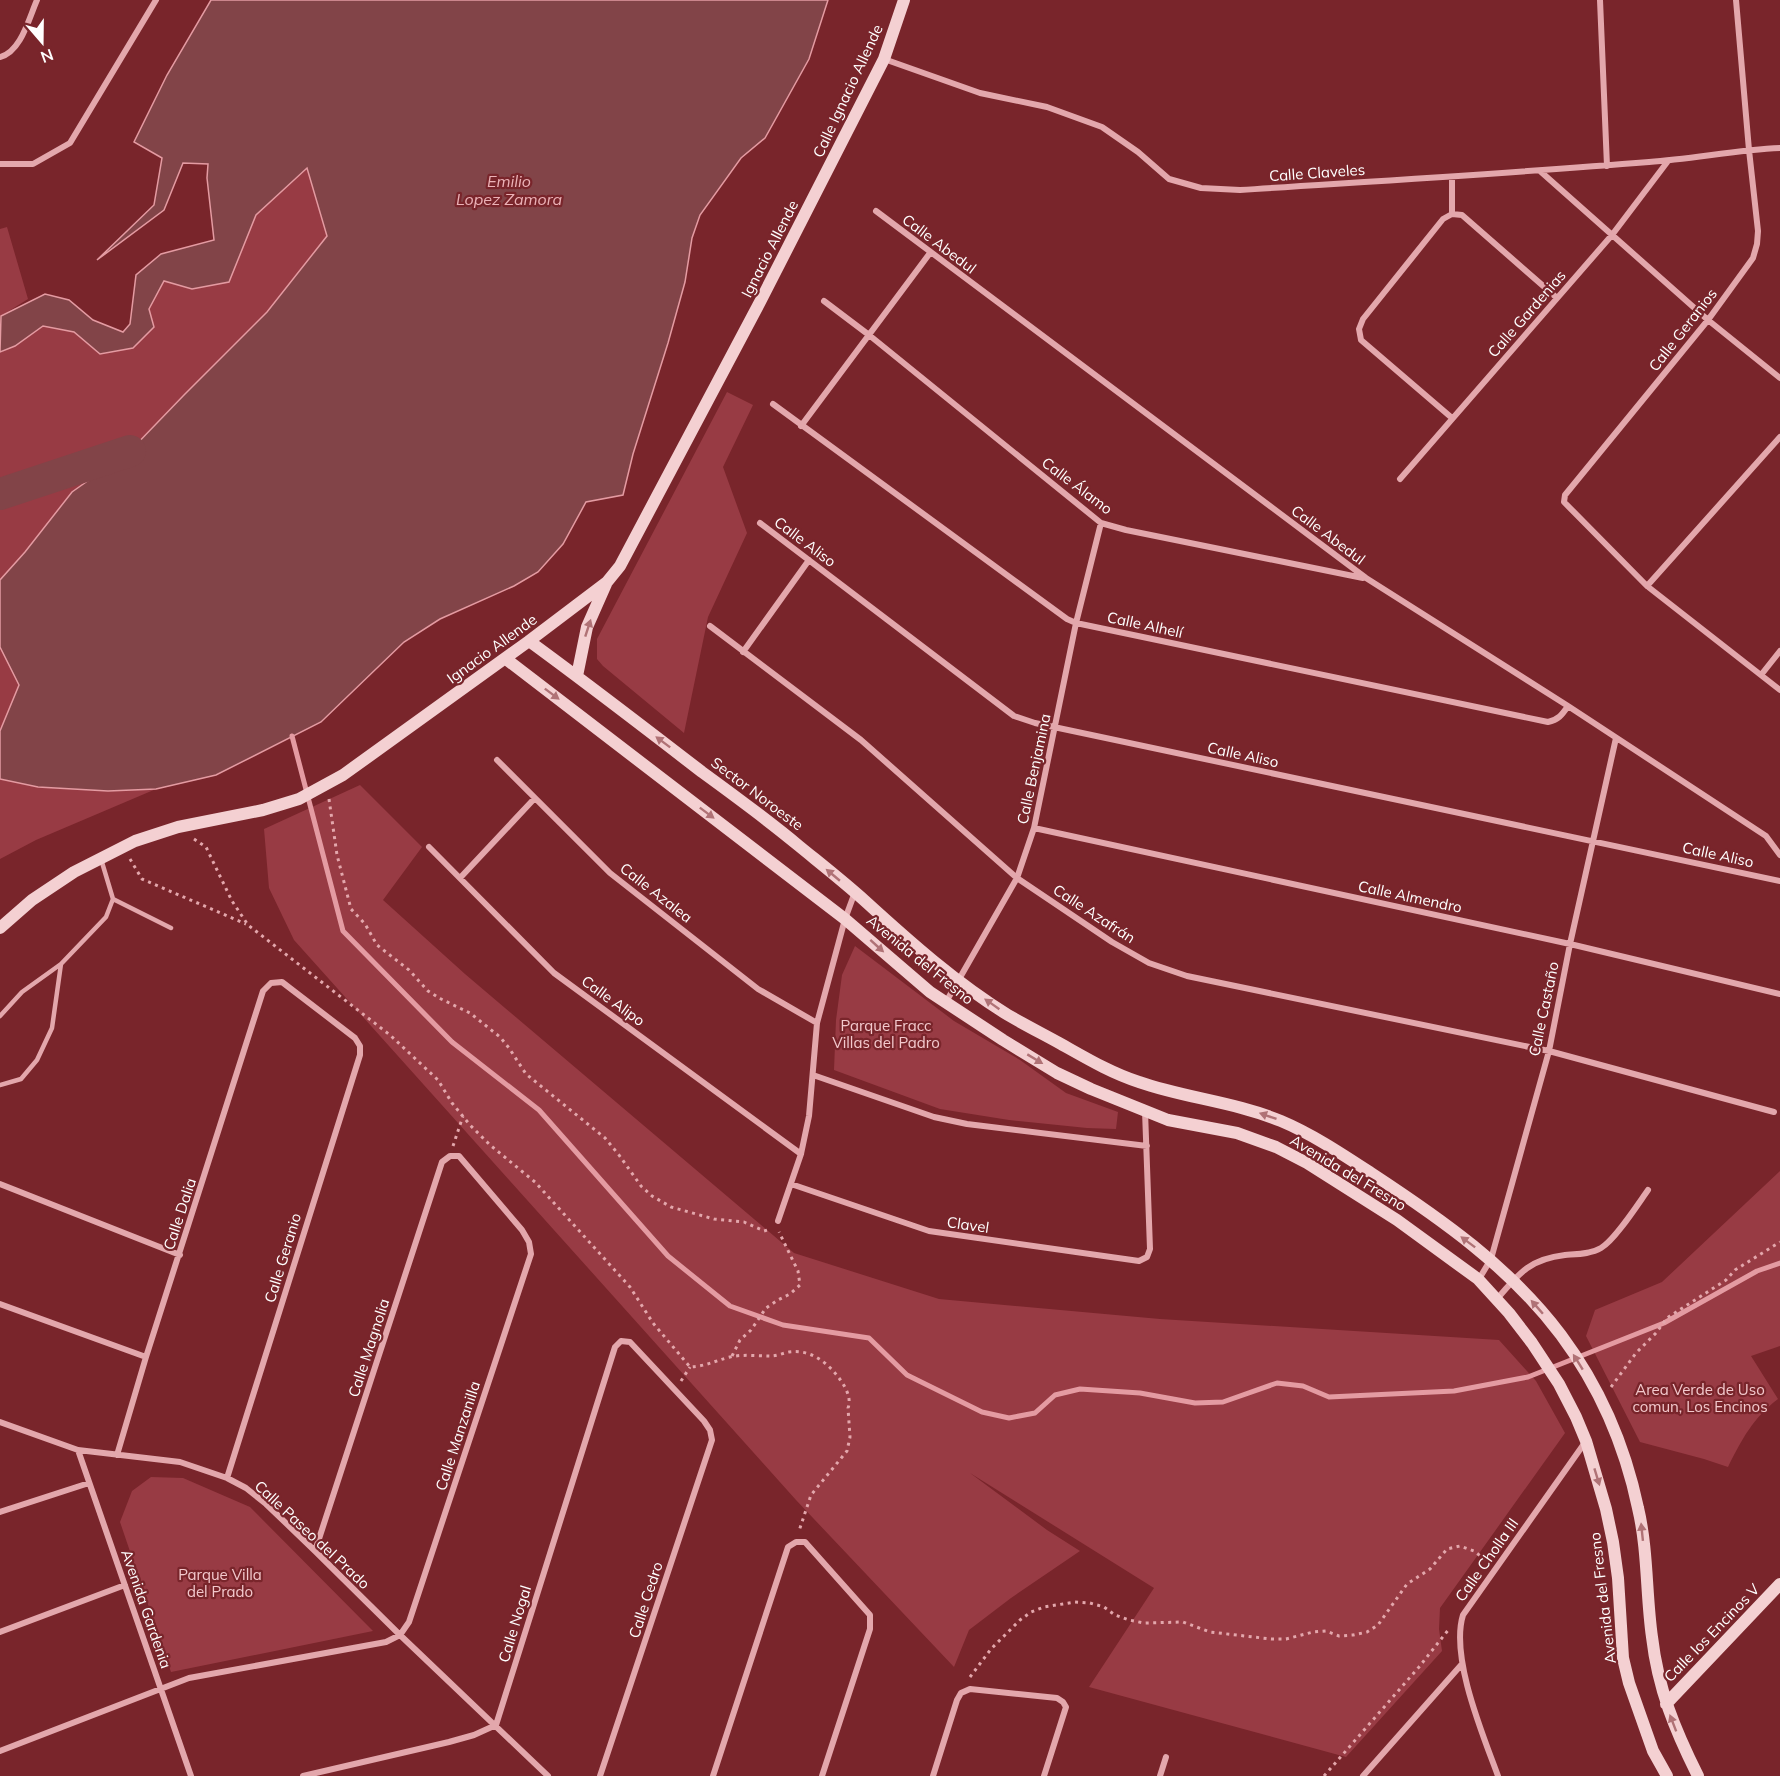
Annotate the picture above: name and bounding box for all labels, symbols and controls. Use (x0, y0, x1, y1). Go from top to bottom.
north arrow (12, 12, 72, 72)
street label: Calle Ignacio Allende (808, 21, 887, 160)
text: N (38, 45, 56, 68)
street label: Calle Claveles (1268, 160, 1366, 185)
water label: Emilio Lopez Zamora (456, 171, 562, 209)
street label: Ignacio Allende (737, 197, 802, 301)
street label: Calle Abedul (899, 210, 980, 278)
street label: Calle Gardenias (1484, 266, 1570, 361)
street label: Calle Geranios (1644, 284, 1721, 375)
street label: Calle Álamo (1038, 453, 1116, 518)
street label: Calle Abedul (1288, 501, 1369, 569)
street label: Calle Aliso (771, 512, 840, 571)
street label: Calle Alhelí (1106, 607, 1186, 642)
street label: Ignacio Allende (443, 610, 540, 688)
one-way arrow (584, 619, 593, 637)
one-way arrow (544, 688, 560, 700)
street label: Calle Benjamina (1013, 712, 1054, 826)
one-way arrow (656, 736, 671, 748)
street label: Calle Aliso (1206, 738, 1280, 771)
street label: Sector Noroeste (707, 753, 807, 834)
one-way arrow (699, 806, 715, 819)
street label: Calle Aliso (1681, 838, 1755, 871)
street label: Calle Azalea (616, 858, 696, 927)
one-way arrow (825, 868, 841, 881)
street label: Calle Almendro (1356, 876, 1464, 917)
street label: Calle Azafrán (1050, 880, 1139, 947)
street label: Avenida del Fresno (863, 911, 978, 1009)
one-way arrow (869, 939, 884, 953)
street label: Calle Castaño (1524, 960, 1563, 1058)
street label: Calle Alipo (578, 971, 649, 1030)
one-way arrow (985, 998, 1001, 1010)
park label: Parque Fracc Villas del Padro (832, 1016, 940, 1052)
one-way arrow (1027, 1054, 1043, 1065)
one-way arrow (1259, 1111, 1277, 1121)
street label: Avenida del Fresno (1287, 1130, 1410, 1215)
street label: Calle Dalia (159, 1175, 200, 1252)
street label: Calle Geranio (260, 1211, 305, 1305)
street label: Clavel (946, 1212, 990, 1237)
one-way arrow (1461, 1236, 1476, 1248)
street label: Calle Magnolia (344, 1296, 393, 1400)
one-way arrow (1531, 1300, 1544, 1315)
one-way arrow (1573, 1354, 1584, 1370)
street label: Calle Manzanilla (431, 1379, 484, 1493)
park label: Area Verde de Uso comun, Los Encinos (1632, 1380, 1768, 1416)
one-way arrow (1593, 1468, 1602, 1486)
street label: Calle Paseo del Prado (251, 1476, 374, 1593)
street label: Calle Cholla III (1451, 1514, 1522, 1605)
one-way arrow (1637, 1522, 1647, 1541)
street label: Avenida del Fresno (1585, 1531, 1620, 1665)
street label: Avenida Gardenia (117, 1547, 176, 1671)
street label: Calle Cedro (624, 1559, 667, 1640)
park label: Parque Villa del Prado (178, 1565, 262, 1601)
street label: Calle los Encinos V (1660, 1579, 1764, 1686)
street label: Calle Nogal (494, 1583, 535, 1665)
one-way arrow (1668, 1714, 1677, 1732)

